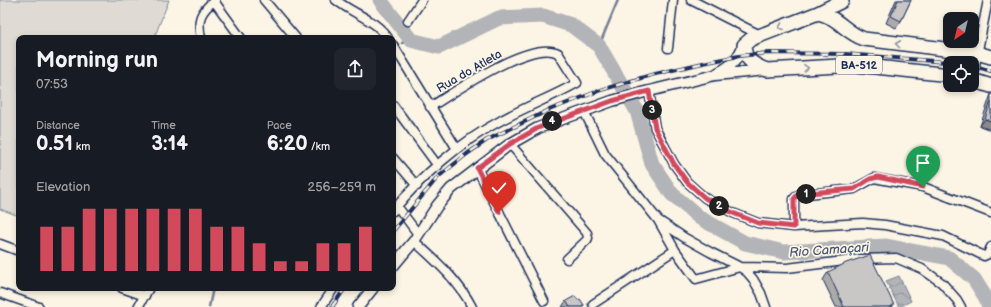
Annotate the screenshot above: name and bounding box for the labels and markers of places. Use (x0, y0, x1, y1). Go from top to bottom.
pin: 3 (642, 100, 662, 120)
pin: 4 (542, 111, 562, 131)
pin (906, 146, 940, 187)
pin (482, 171, 516, 212)
pin: 1 (796, 184, 816, 204)
pin: 2 (709, 196, 729, 216)

